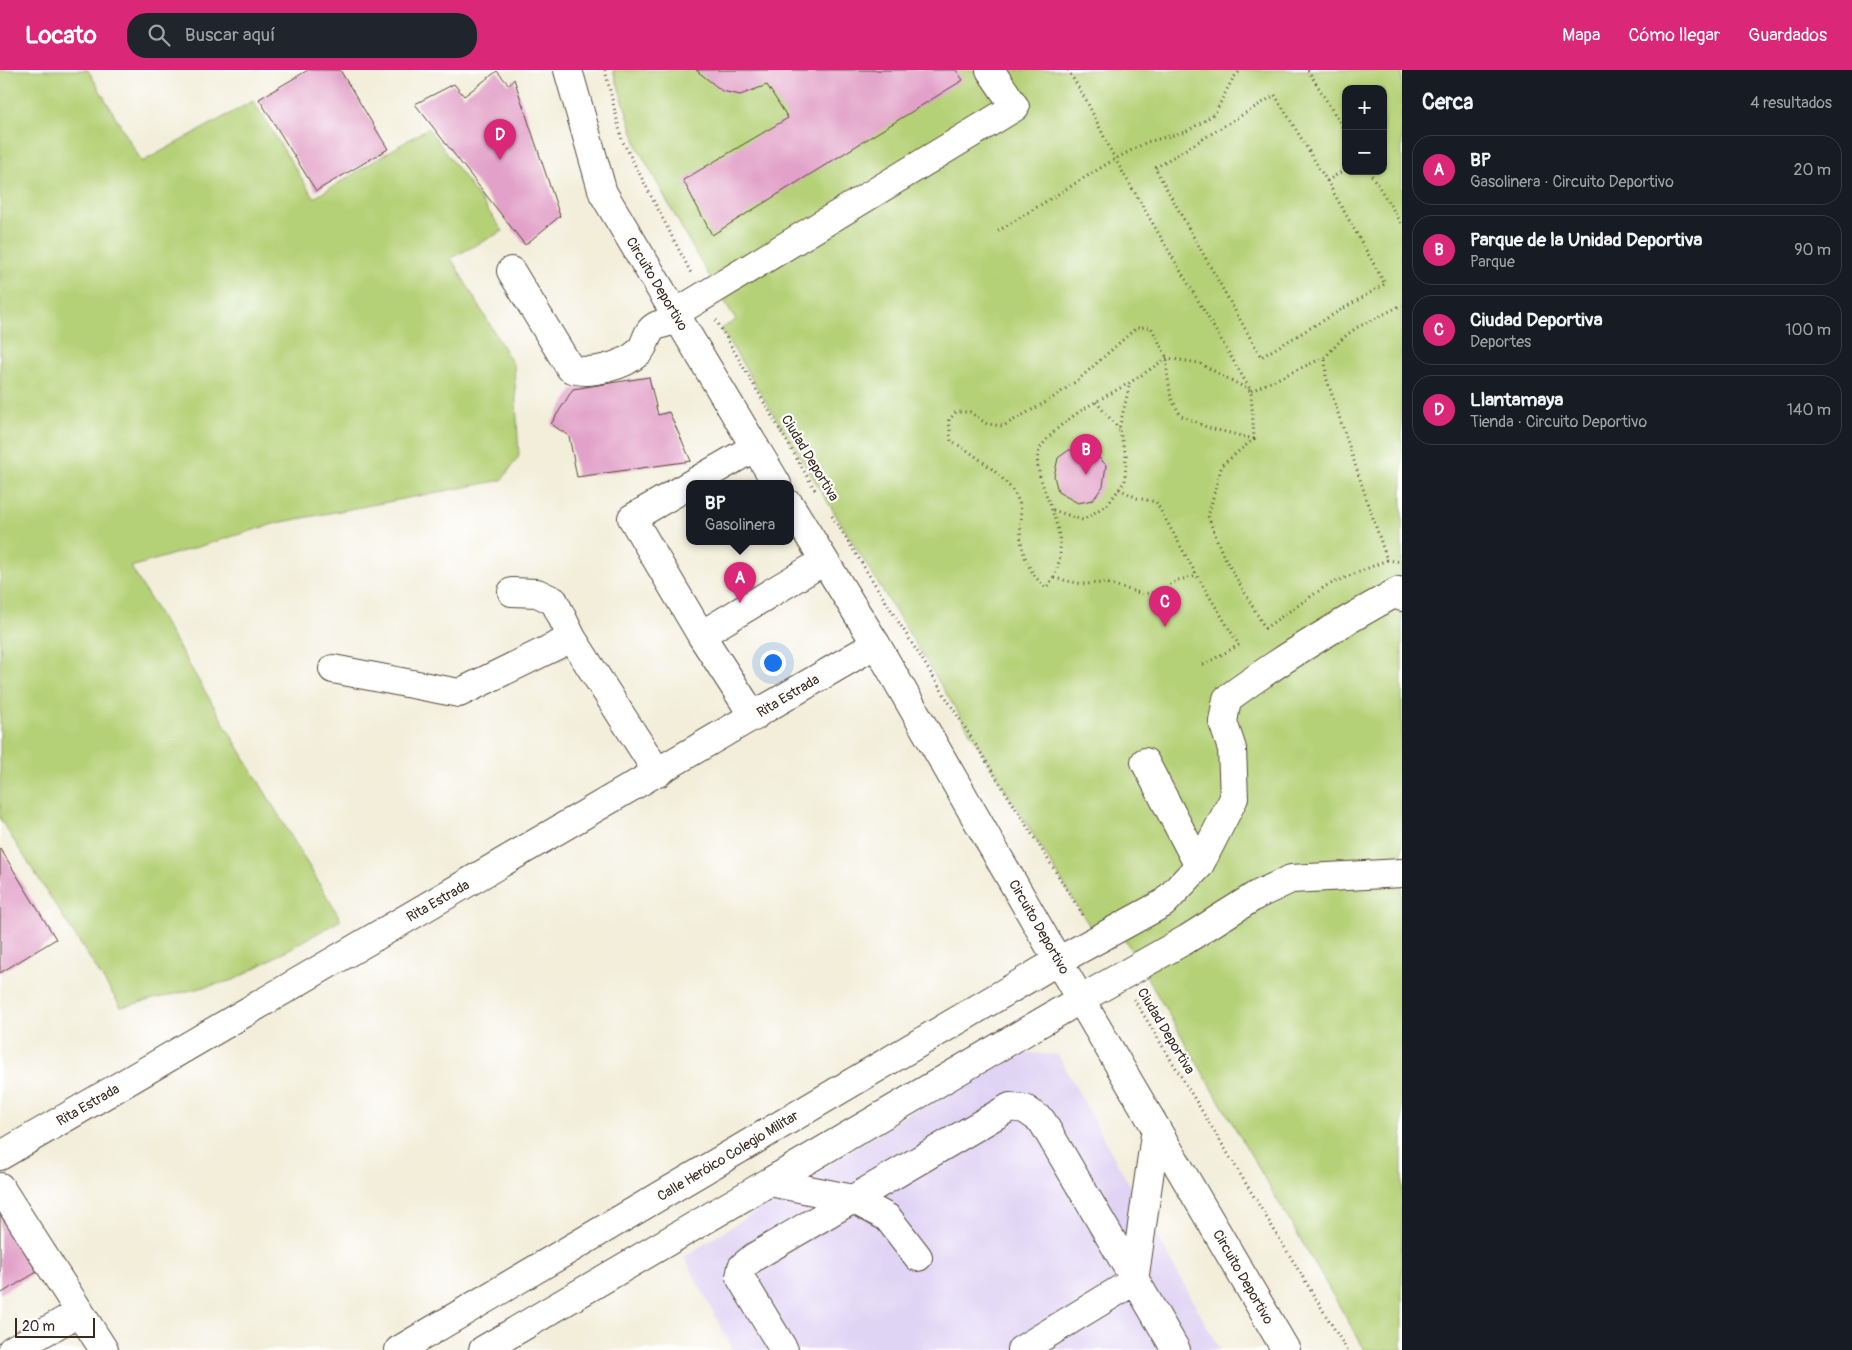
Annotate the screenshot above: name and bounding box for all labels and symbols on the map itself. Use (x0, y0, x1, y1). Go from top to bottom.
pin: D (484, 119, 516, 160)
street label: Circuito Deportivo (622, 234, 692, 334)
street label: Ciudad Deportiva (778, 412, 842, 504)
pin: B (1070, 434, 1102, 475)
pin: A (724, 562, 756, 603)
pin: C (1149, 586, 1181, 627)
your location (760, 650, 786, 676)
street label: Rita Estrada (754, 671, 822, 721)
street label: Rita Estrada (404, 876, 472, 926)
street label: Circuito Deportivo (1005, 877, 1073, 978)
street label: Ciudad Deportiva (1134, 985, 1198, 1077)
street label: Rita Estrada (54, 1080, 122, 1130)
street label: Calle Heróico Colegio Militar (654, 1107, 802, 1205)
street label: Circuito Deportivo (1209, 1227, 1277, 1328)
scale bar (15, 1315, 95, 1338)

